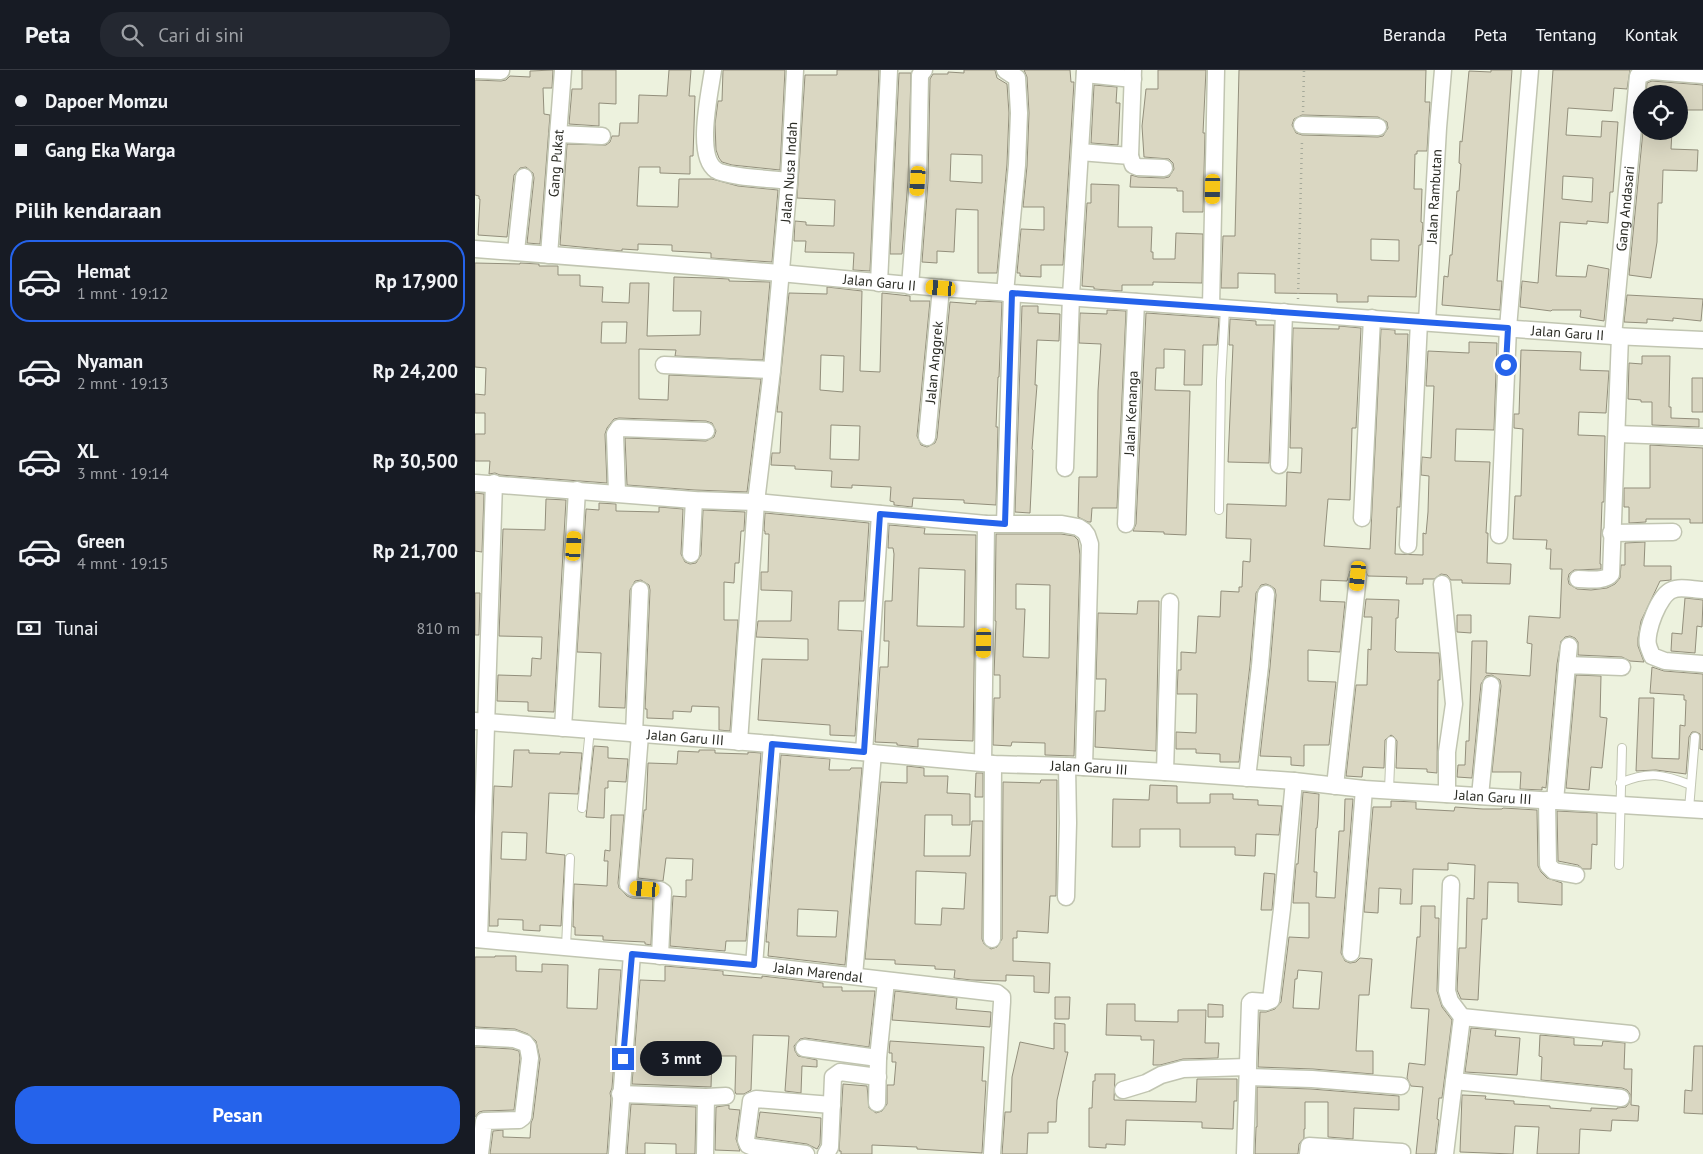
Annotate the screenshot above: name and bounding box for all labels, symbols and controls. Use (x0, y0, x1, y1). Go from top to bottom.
search box (100, 12, 450, 57)
text: Peta (25, 19, 70, 50)
icon: search (118, 21, 146, 49)
text: Cari di sini (158, 23, 244, 47)
text: Beranda (1383, 23, 1446, 46)
text: Peta (1474, 23, 1508, 46)
text: Tentang (1536, 23, 1597, 46)
text: Kontak (1625, 23, 1678, 46)
map controls (1633, 85, 1688, 140)
button: locate (1633, 85, 1688, 140)
text: Dapoer Momzu (45, 89, 168, 113)
street label: Jalan Nusa Indah (776, 121, 801, 224)
street label: Gang Pukat (544, 129, 567, 198)
text: Gang Eka Warga (45, 138, 176, 162)
street label: Jalan Rambutan (1422, 149, 1446, 245)
street label: Gang Andasari (1612, 165, 1638, 252)
car (909, 166, 926, 196)
car (1205, 174, 1220, 204)
text: Pilih kendaraan (15, 196, 161, 224)
icon: car (17, 259, 62, 304)
text: Hemat (77, 259, 130, 283)
text: Rp 17,900 (375, 269, 458, 293)
street label: Jalan Garu II (841, 270, 917, 295)
car (925, 279, 956, 297)
text: 1 mnt · 19:12 (77, 283, 168, 303)
street label: Jalan Anggrek (921, 320, 947, 405)
street label: Jalan Garu II (1530, 321, 1605, 344)
icon: car (17, 349, 62, 394)
text: Nyaman (77, 349, 143, 373)
route start (1495, 354, 1517, 376)
text: Rp 24,200 (373, 359, 458, 383)
street label: Jalan Kenanga (1120, 370, 1142, 457)
text: 2 mnt · 19:13 (77, 373, 168, 393)
icon: car (17, 439, 62, 484)
text: XL (77, 439, 99, 463)
text: Rp 30,500 (373, 449, 458, 473)
text: 3 mnt · 19:14 (77, 463, 168, 483)
icon: car (17, 529, 62, 574)
text: Green (77, 529, 125, 553)
car (565, 531, 582, 561)
text: Rp 21,700 (373, 539, 458, 563)
text: 4 mnt · 19:15 (77, 553, 168, 573)
car (1348, 560, 1367, 592)
icon: cash (15, 614, 43, 642)
text: Tunai (55, 616, 99, 640)
text: 810 m (417, 618, 460, 638)
car (976, 628, 991, 658)
street label: Jalan Garu III (645, 725, 725, 749)
street label: Jalan Garu III (1049, 757, 1128, 779)
street label: Jalan Garu III (1453, 786, 1532, 808)
car (629, 880, 660, 898)
street label: Jalan Marendal (772, 958, 864, 986)
callout: 3 mnt (641, 1042, 723, 1076)
route end (612, 1048, 634, 1070)
text: 3 mnt (661, 1048, 701, 1068)
button: Pesan (15, 1086, 460, 1144)

